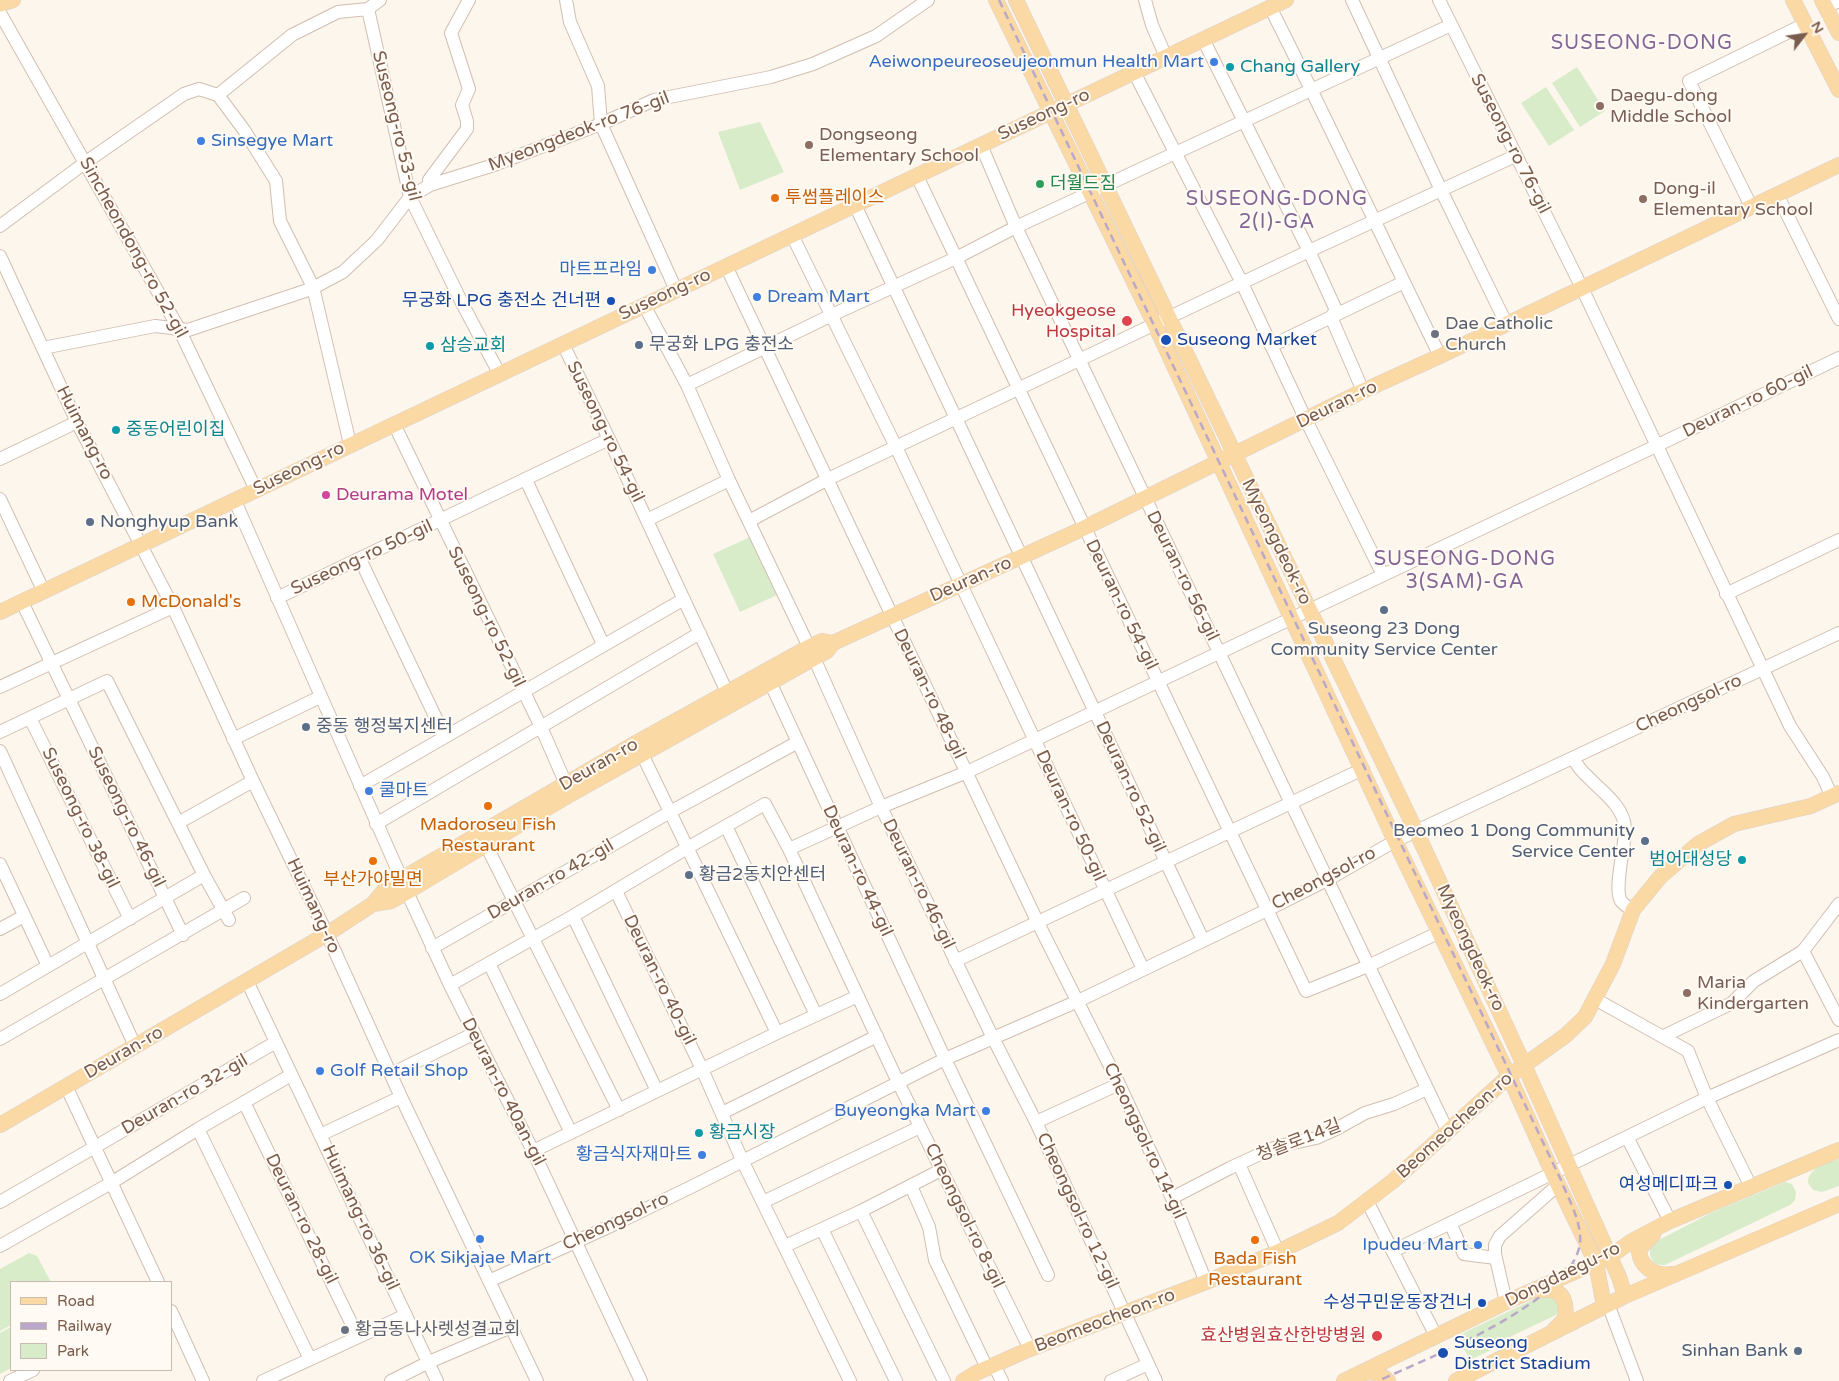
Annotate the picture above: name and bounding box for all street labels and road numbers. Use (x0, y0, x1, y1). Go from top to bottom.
street label: Suseong-ro 53-gil (367, 49, 425, 203)
street label: Suseong-ro 76-gil (1465, 71, 1555, 217)
street label: Suseong-ro (995, 84, 1093, 146)
street label: Myeongdeok-ro 76-gil (485, 87, 673, 177)
street label: Sincheondong-ro 52-gil (74, 154, 192, 342)
street label: Suseong-ro (616, 264, 714, 326)
street label: Suseong-ro 54-gil (562, 358, 648, 506)
street label: Deuran-ro 60-gil (1679, 361, 1817, 443)
street label: Deuran-ro (1293, 376, 1381, 434)
street label: Huimang-ro (51, 382, 117, 484)
street label: Suseong-ro (250, 438, 348, 500)
street label: Myeongdeok-ro (1236, 476, 1316, 608)
street label: Deuran-ro 56-gil (1141, 507, 1223, 645)
street label: Suseong-ro 50-gil (288, 516, 436, 600)
street label: Deuran-ro 54-gil (1080, 536, 1162, 674)
street label: Suseong-ro 52-gil (443, 543, 529, 691)
street label: Deuran-ro (927, 552, 1015, 608)
street label: Deuran-ro 48-gil (888, 625, 970, 763)
street label: Cheongsol-ro (1632, 670, 1746, 738)
street label: Deuran-ro 52-gil (1090, 718, 1170, 856)
street label: Deuran-ro (556, 734, 642, 796)
street label: Suseong-ro 46-gil (83, 743, 169, 891)
street label: Suseong-ro 38-gil (37, 744, 123, 892)
street label: Deuran-ro 50-gil (1030, 747, 1110, 885)
street label: Deuran-ro 44-gil (817, 802, 897, 940)
street label: Deuran-ro 46-gil (877, 815, 959, 953)
street label: Deuran-ro 42-gil (484, 835, 618, 925)
street label: Cheongsol-ro (1268, 843, 1380, 915)
street label: Huimang-ro (282, 855, 344, 957)
street label: Myeongdeok-ro (1431, 881, 1509, 1015)
street label: Deuran-ro 40-gil (618, 911, 700, 1049)
street label: Deuran-ro 40an-gil (456, 1014, 550, 1170)
street label: Deuran-ro (81, 1022, 167, 1084)
street label: Deuran-ro 32-gil (118, 1050, 252, 1140)
street label: Cheongsol-ro 14-gil (1098, 1059, 1190, 1223)
street label: Beomeocheon-ro (1393, 1068, 1517, 1184)
street label: 청솔로14길 (1254, 1115, 1344, 1167)
street label: Cheongsol-ro 12-gil (1031, 1130, 1123, 1292)
street label: Cheongsol-ro 8-gil (920, 1140, 1008, 1292)
street label: Huimang-ro 36-gil (317, 1142, 403, 1294)
street label: Deuran-ro 28-gil (260, 1150, 342, 1288)
street label: Cheongsol-ro (559, 1188, 673, 1256)
street label: Dongdaegu-ro (1502, 1238, 1624, 1312)
street label: Beomeocheon-ro (1032, 1284, 1178, 1358)

